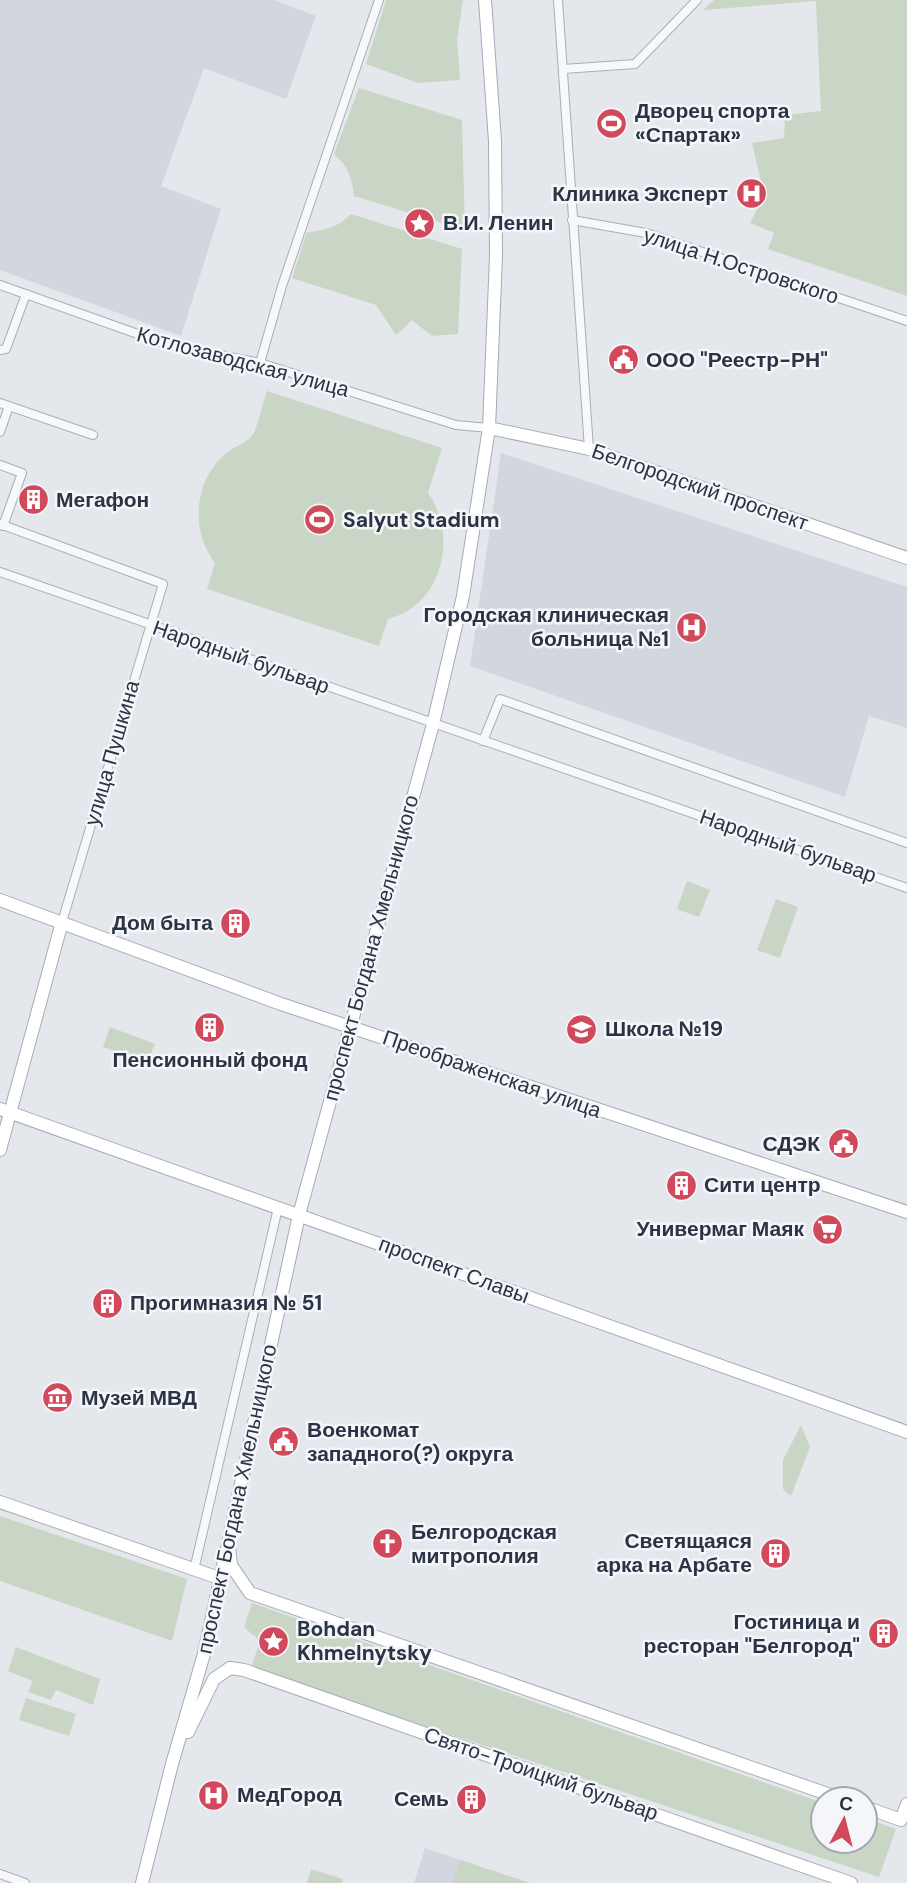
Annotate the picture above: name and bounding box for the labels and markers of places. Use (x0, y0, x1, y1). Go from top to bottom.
place label: Дворец спорта «Спартак» (635, 97, 790, 149)
sports icon: Дворец спорта «Спартак» (595, 106, 629, 140)
hospital icon: Клиника Эксперт (734, 177, 768, 211)
place label: Клиника Эксперт (552, 180, 728, 208)
place icon: В.И. Ленин (403, 206, 437, 240)
place label: В.И. Ленин (443, 209, 553, 237)
public building icon: ООО "Реестр-РН" (606, 343, 640, 377)
place label: ООО "Реестр-РН" (646, 346, 828, 374)
building icon: Мегафон (16, 483, 50, 517)
place label: Мегафон (56, 486, 149, 514)
sports icon: Salyut Stadium (303, 503, 337, 537)
place label: Salyut Stadium (343, 506, 500, 534)
place label: Городская клиническая больница №1 (423, 601, 669, 653)
hospital icon: Городская клиническая больница №1 (675, 610, 709, 644)
building icon: Дом быта (219, 906, 253, 940)
place label: Дом быта (112, 909, 213, 937)
building icon: Пенсионный фонд (193, 1011, 227, 1045)
school or university icon: Школа №19 (565, 1012, 599, 1046)
place label: Школа №19 (605, 1015, 723, 1043)
place label: Пенсионный фонд (113, 1046, 307, 1074)
public building icon: СДЭК (826, 1127, 860, 1161)
place label: СДЭК (762, 1130, 820, 1158)
building icon: Сити центр (664, 1168, 698, 1202)
place label: Сити центр (704, 1171, 821, 1199)
supermarket icon: Универмаг Маяк (810, 1212, 844, 1246)
place label: Универмаг Маяк (636, 1215, 804, 1243)
building icon: Прогимназия № 51 (90, 1286, 124, 1320)
place label: Прогимназия № 51 (130, 1289, 322, 1317)
museum icon: Музей МВД (41, 1381, 75, 1415)
place label: Музей МВД (81, 1384, 197, 1412)
place label: Военкомат западного(?) округа (307, 1416, 513, 1468)
public building icon: Военкомат западного(?) округа (267, 1425, 301, 1459)
place label: Белгородская митрополия (411, 1518, 557, 1570)
church icon: Белгородская митрополия (371, 1527, 405, 1561)
place label: Светящаяся арка на Арбате (596, 1527, 752, 1579)
building icon: Светящаяся арка на Арбате (758, 1536, 792, 1570)
place label: Гостиница и ресторан "Белгород" (644, 1608, 860, 1660)
place label: Bohdan Khmelnytsky (297, 1615, 432, 1667)
building icon: Гостиница и ресторан "Белгород" (866, 1617, 900, 1651)
place icon: Bohdan Khmelnytsky (257, 1624, 291, 1658)
hospital icon: МедГород (197, 1778, 231, 1812)
place label: МедГород (237, 1781, 342, 1809)
building icon: Семь (455, 1782, 489, 1816)
place label: Семь (394, 1785, 449, 1813)

